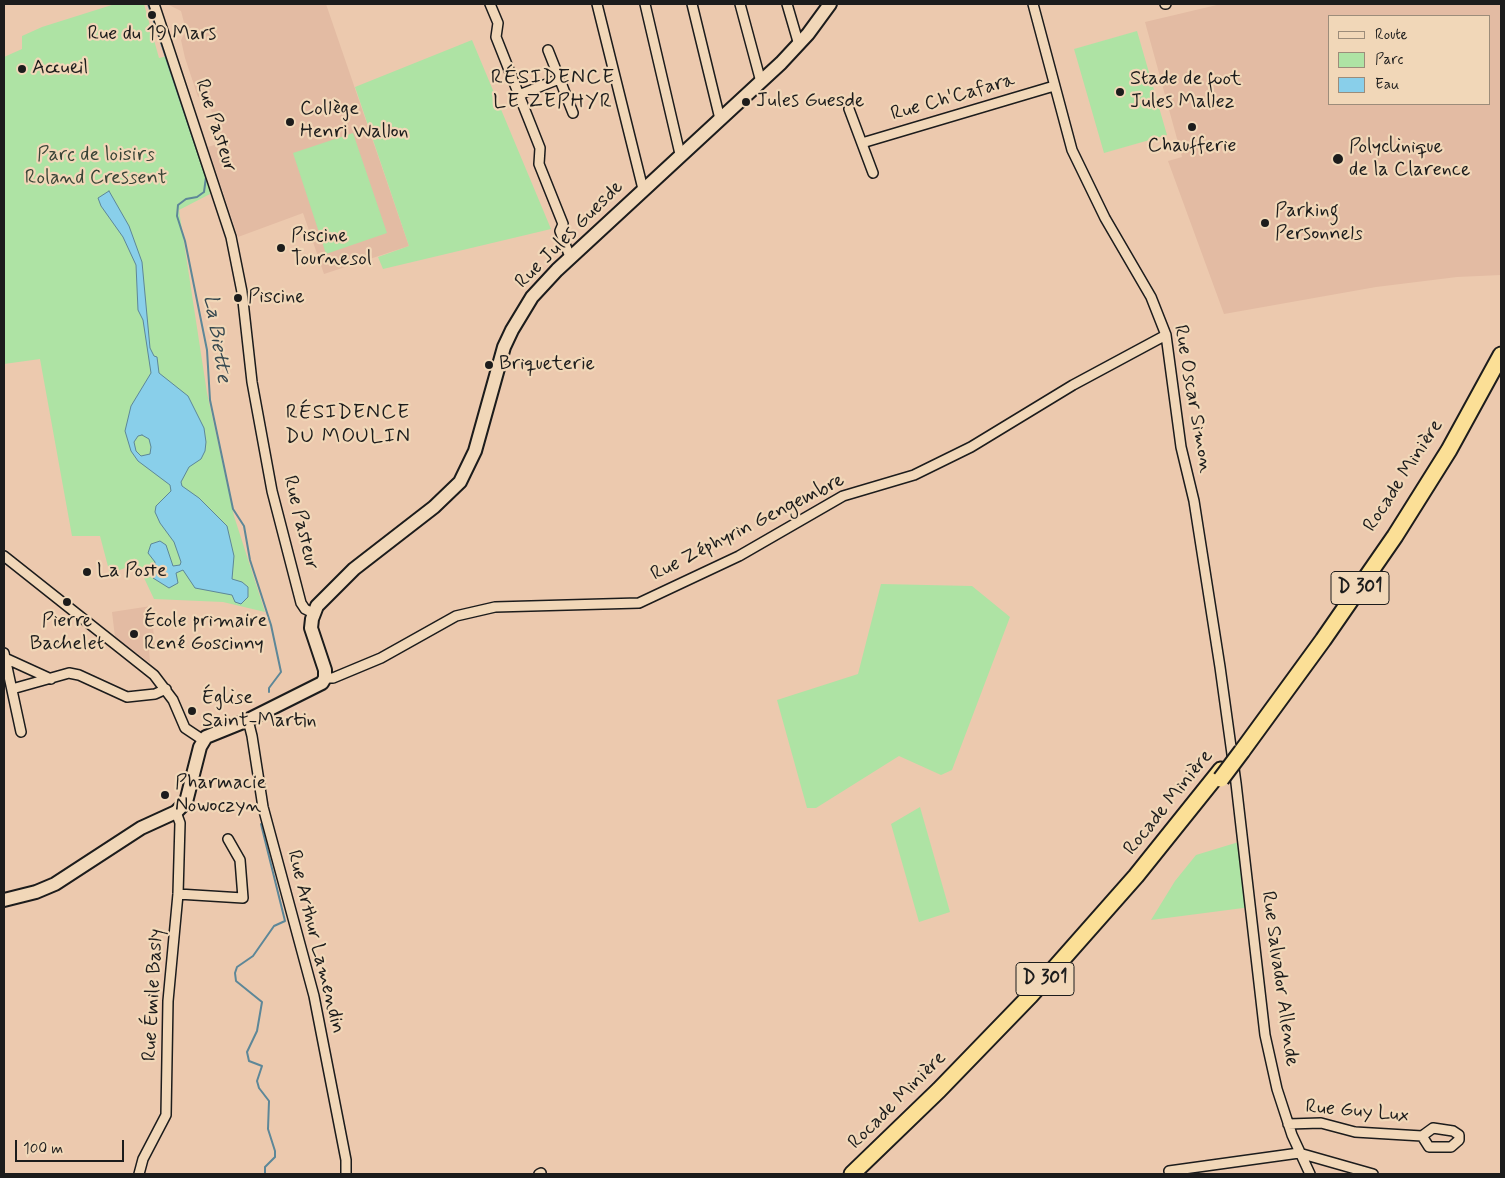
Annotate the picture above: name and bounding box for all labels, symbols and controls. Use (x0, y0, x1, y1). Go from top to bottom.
marker: Rue du 19 Mars (146, 9, 158, 21)
legend (1328, 15, 1490, 105)
place label: Rue du 19 Mars (88, 23, 216, 47)
text: Route (1375, 25, 1408, 45)
text: Parc (1375, 50, 1403, 70)
place label: Accueil (32, 57, 88, 81)
marker: Accueil (16, 63, 28, 75)
district label: RÉSIDENCE LE ZEPHYR (489, 66, 617, 116)
place label: Stade de foot Jules Mallez (1130, 68, 1241, 115)
street label: Rue Ch'Cafara (888, 69, 1018, 127)
text: Eau (1375, 75, 1399, 95)
street label: Rue Pasteur (189, 76, 241, 176)
marker: Stade de foot Jules Mallez (1114, 86, 1126, 98)
place label: Jules Guesde (756, 90, 864, 114)
marker: Jules Guesde (740, 96, 752, 108)
place label: Collège Henri Wallon (300, 98, 409, 145)
marker: Collège Henri Wallon (284, 116, 296, 128)
marker: Chaufferie (1186, 121, 1198, 133)
place label: Chaufferie (1147, 135, 1237, 159)
place label: Polyclinique de la Clarence (1349, 136, 1470, 183)
park label: Parc de loisirs Roland Cressent (25, 144, 167, 191)
marker: Polyclinique de la Clarence (1331, 152, 1345, 166)
street label: Rue Jules Guesde (511, 176, 629, 294)
place label: Parking Personnels (1275, 200, 1363, 247)
marker: Parking Personnels (1259, 217, 1271, 229)
place label: Piscine Tournesol (291, 225, 372, 272)
marker: Piscine Tournesol (275, 242, 287, 254)
place label: Piscine (248, 286, 305, 310)
marker: Piscine (232, 292, 244, 304)
water label: La Biette (197, 293, 235, 385)
street label: Rue Oscar Simon (1167, 323, 1217, 475)
place label: Briqueterie (499, 353, 595, 377)
marker: Briqueterie (483, 359, 495, 371)
district label: RÉSIDENCE DU MOULIN (284, 401, 412, 451)
street label: Rocade Minière (1359, 415, 1449, 537)
street label: Rue Zéphyrin Gengembre (647, 469, 849, 587)
street label: Rue Pasteur (277, 473, 323, 573)
place label: La Poste (97, 560, 167, 584)
marker: La Poste (81, 566, 93, 578)
road number: D 301 (1331, 572, 1389, 604)
marker: Pierre Bachelet (61, 596, 73, 608)
place label: Pierre Bachelet (30, 610, 104, 657)
place label: École primaire René Goscinny (144, 610, 267, 657)
marker: École primaire René Goscinny (128, 628, 140, 640)
place label: Église Saint-Martin (202, 687, 317, 734)
marker: Église Saint-Martin (186, 705, 198, 717)
street label: Rocade Minière (1119, 745, 1219, 861)
place label: Pharmacie Nowoczyn (175, 772, 266, 819)
marker: Pharmacie Nowoczyn (159, 789, 171, 801)
street label: Rue Arthur Lamendin (281, 848, 349, 1036)
street label: Rue Salvador Allende (1255, 890, 1303, 1068)
street label: Rue Émile Basly (139, 928, 169, 1062)
road number: D 301 (1016, 962, 1074, 996)
street label: Rocade Minière (844, 1047, 952, 1155)
street label: Rue Guy Lux (1304, 1096, 1410, 1128)
scale bar (18, 1130, 126, 1162)
text: 100 m (23, 1139, 63, 1159)

